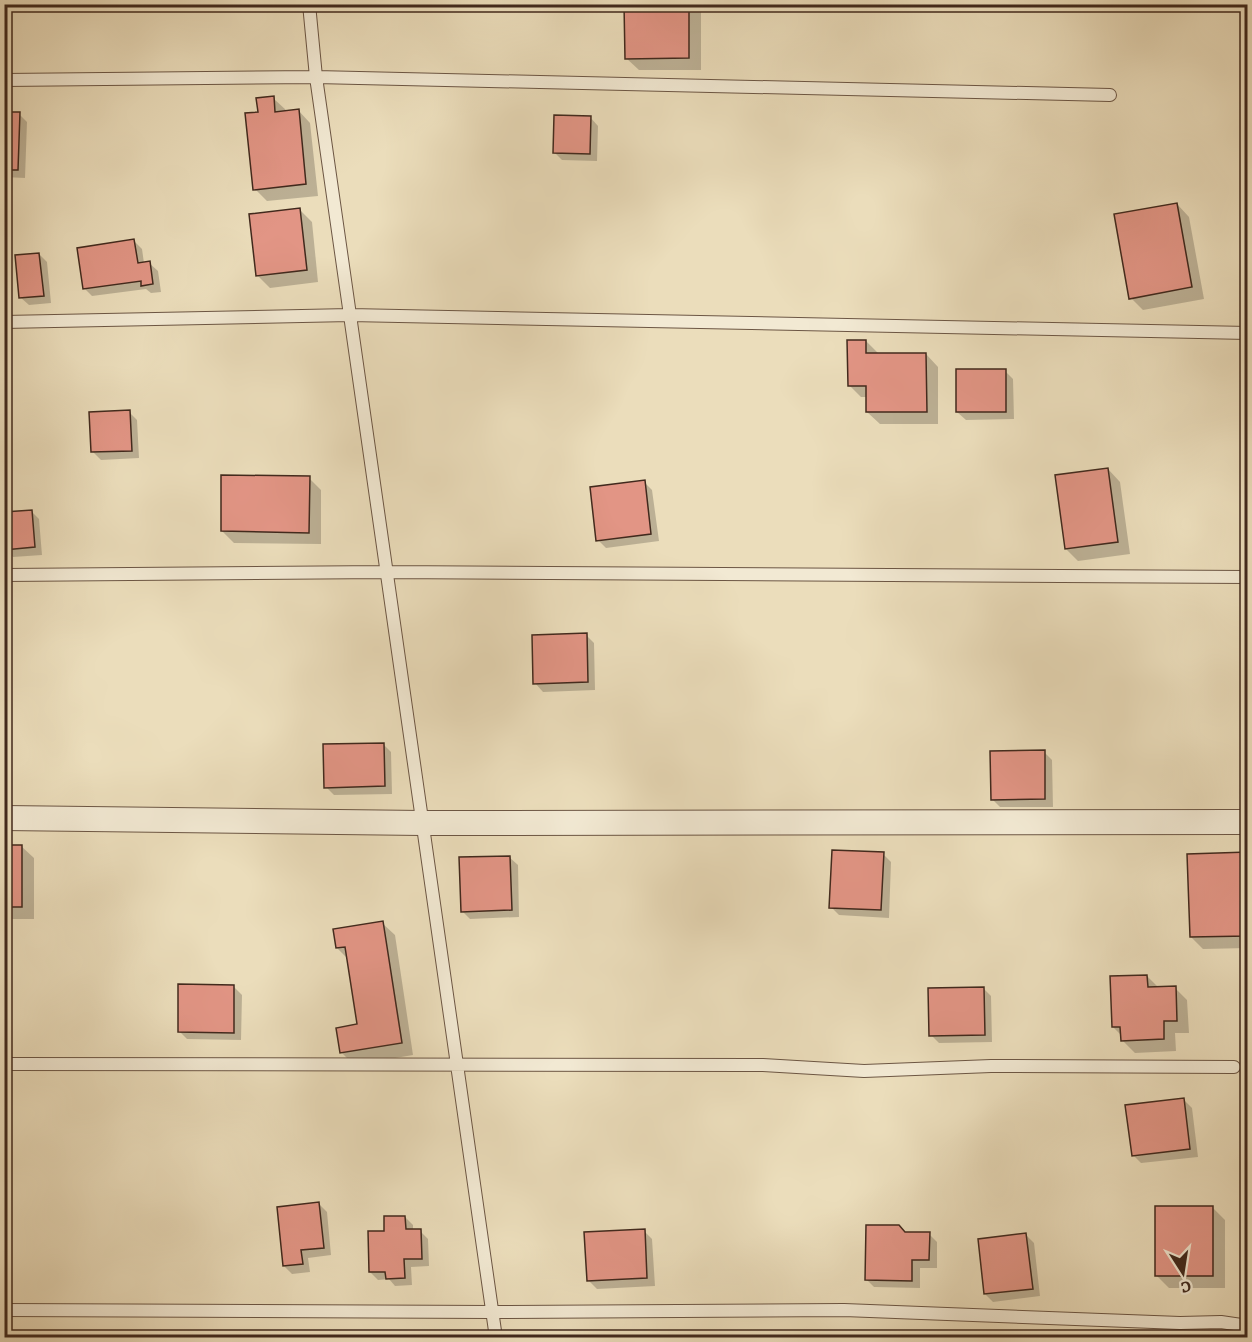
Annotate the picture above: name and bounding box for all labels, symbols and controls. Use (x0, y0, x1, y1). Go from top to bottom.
north arrow (1153, 1243, 1213, 1303)
text: С (1179, 1275, 1193, 1299)

